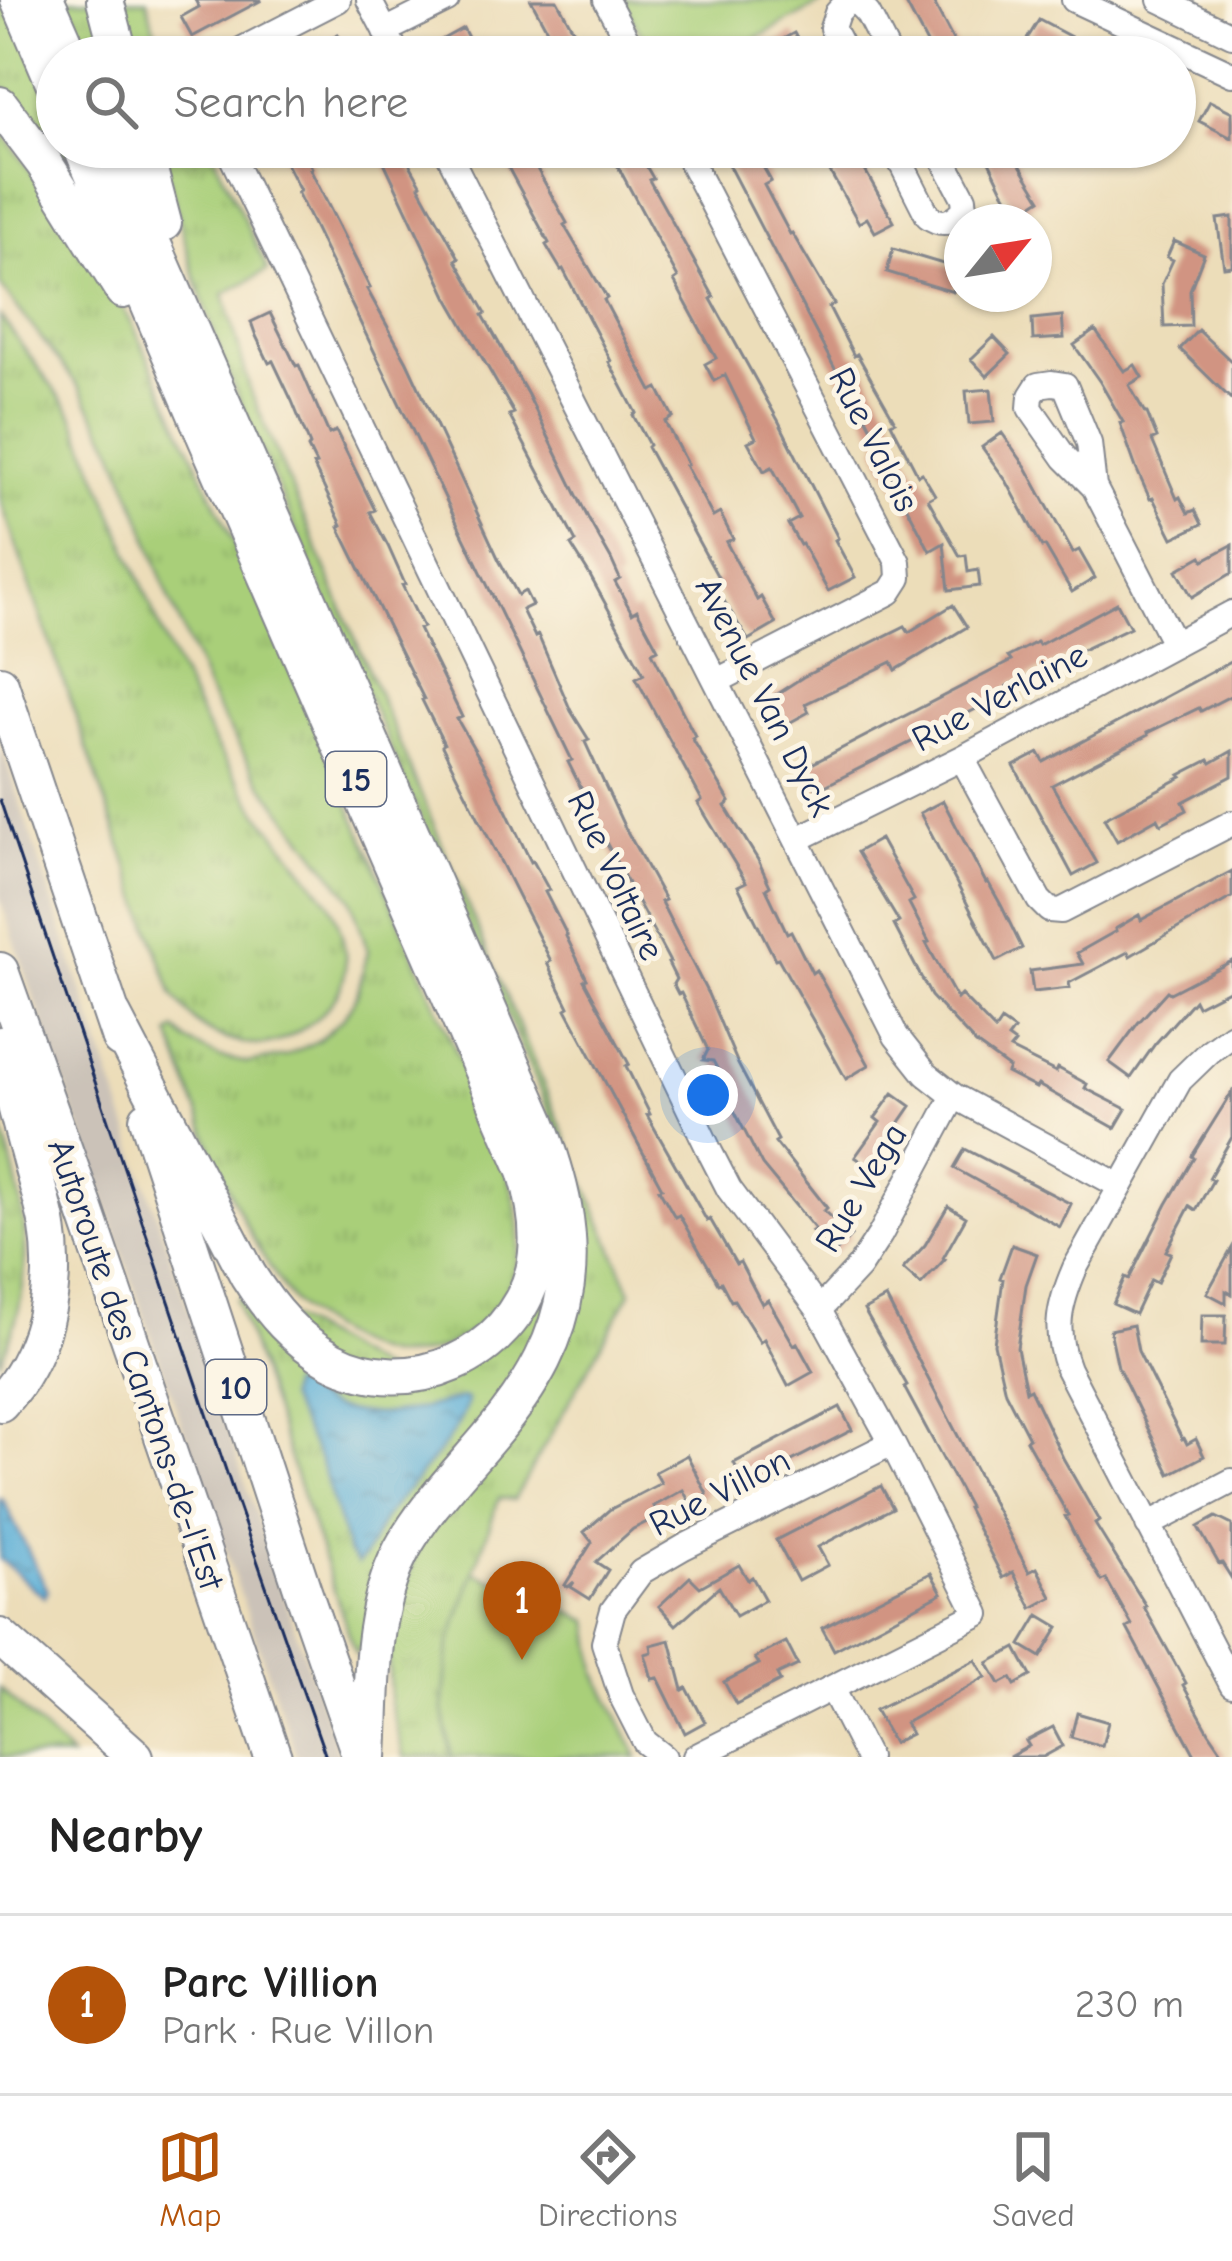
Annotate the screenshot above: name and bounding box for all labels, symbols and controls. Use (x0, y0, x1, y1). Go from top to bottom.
search box (36, 36, 1196, 168)
icon: search (78, 69, 144, 135)
text: Search here (174, 76, 408, 128)
north arrow (944, 204, 1052, 312)
street label: Rue Valois (820, 361, 927, 518)
street label: Avenue Van Dyck (687, 570, 843, 823)
street label: Rue Verlaine (905, 634, 1094, 760)
road number: 15 (326, 752, 386, 806)
street label: Rue Voltaire (559, 785, 673, 967)
your location (678, 1065, 738, 1125)
street label: Rue Vega (807, 1116, 916, 1260)
street label: Autoroute des Cantons-de-l'Est (39, 1134, 233, 1597)
road number: 10 (206, 1360, 266, 1414)
street label: Rue Villon (643, 1440, 797, 1545)
pin: 1 (483, 1561, 561, 1660)
text: Nearby (48, 1806, 202, 1865)
text: Parc Villion (162, 1956, 379, 2008)
text: 1 (79, 1982, 95, 2027)
text: 230 m (1075, 1982, 1184, 2027)
text: Park · Rue Villon (162, 2008, 434, 2053)
tab: Map (157, 2124, 223, 2234)
tab: Directions (538, 2124, 678, 2234)
tab: Saved (992, 2124, 1075, 2234)

